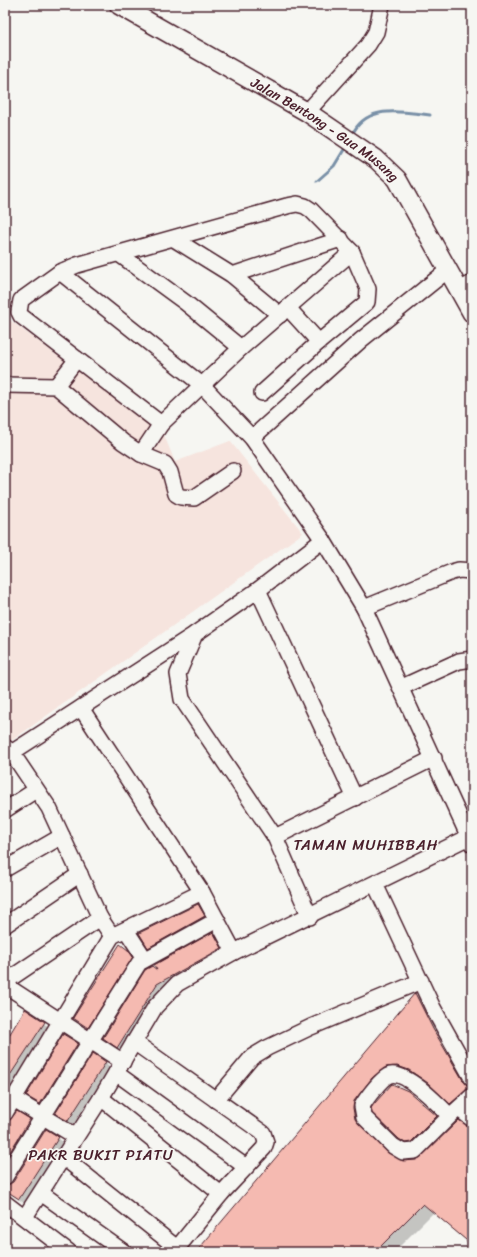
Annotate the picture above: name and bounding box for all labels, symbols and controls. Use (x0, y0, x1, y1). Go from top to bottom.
street label: Jalan Bentong - Gua Musang (245, 70, 405, 188)
district label: TAMAN MUHIBBAH (294, 832, 438, 858)
district label: PAKR BUKIT PIATU (28, 1142, 174, 1168)

